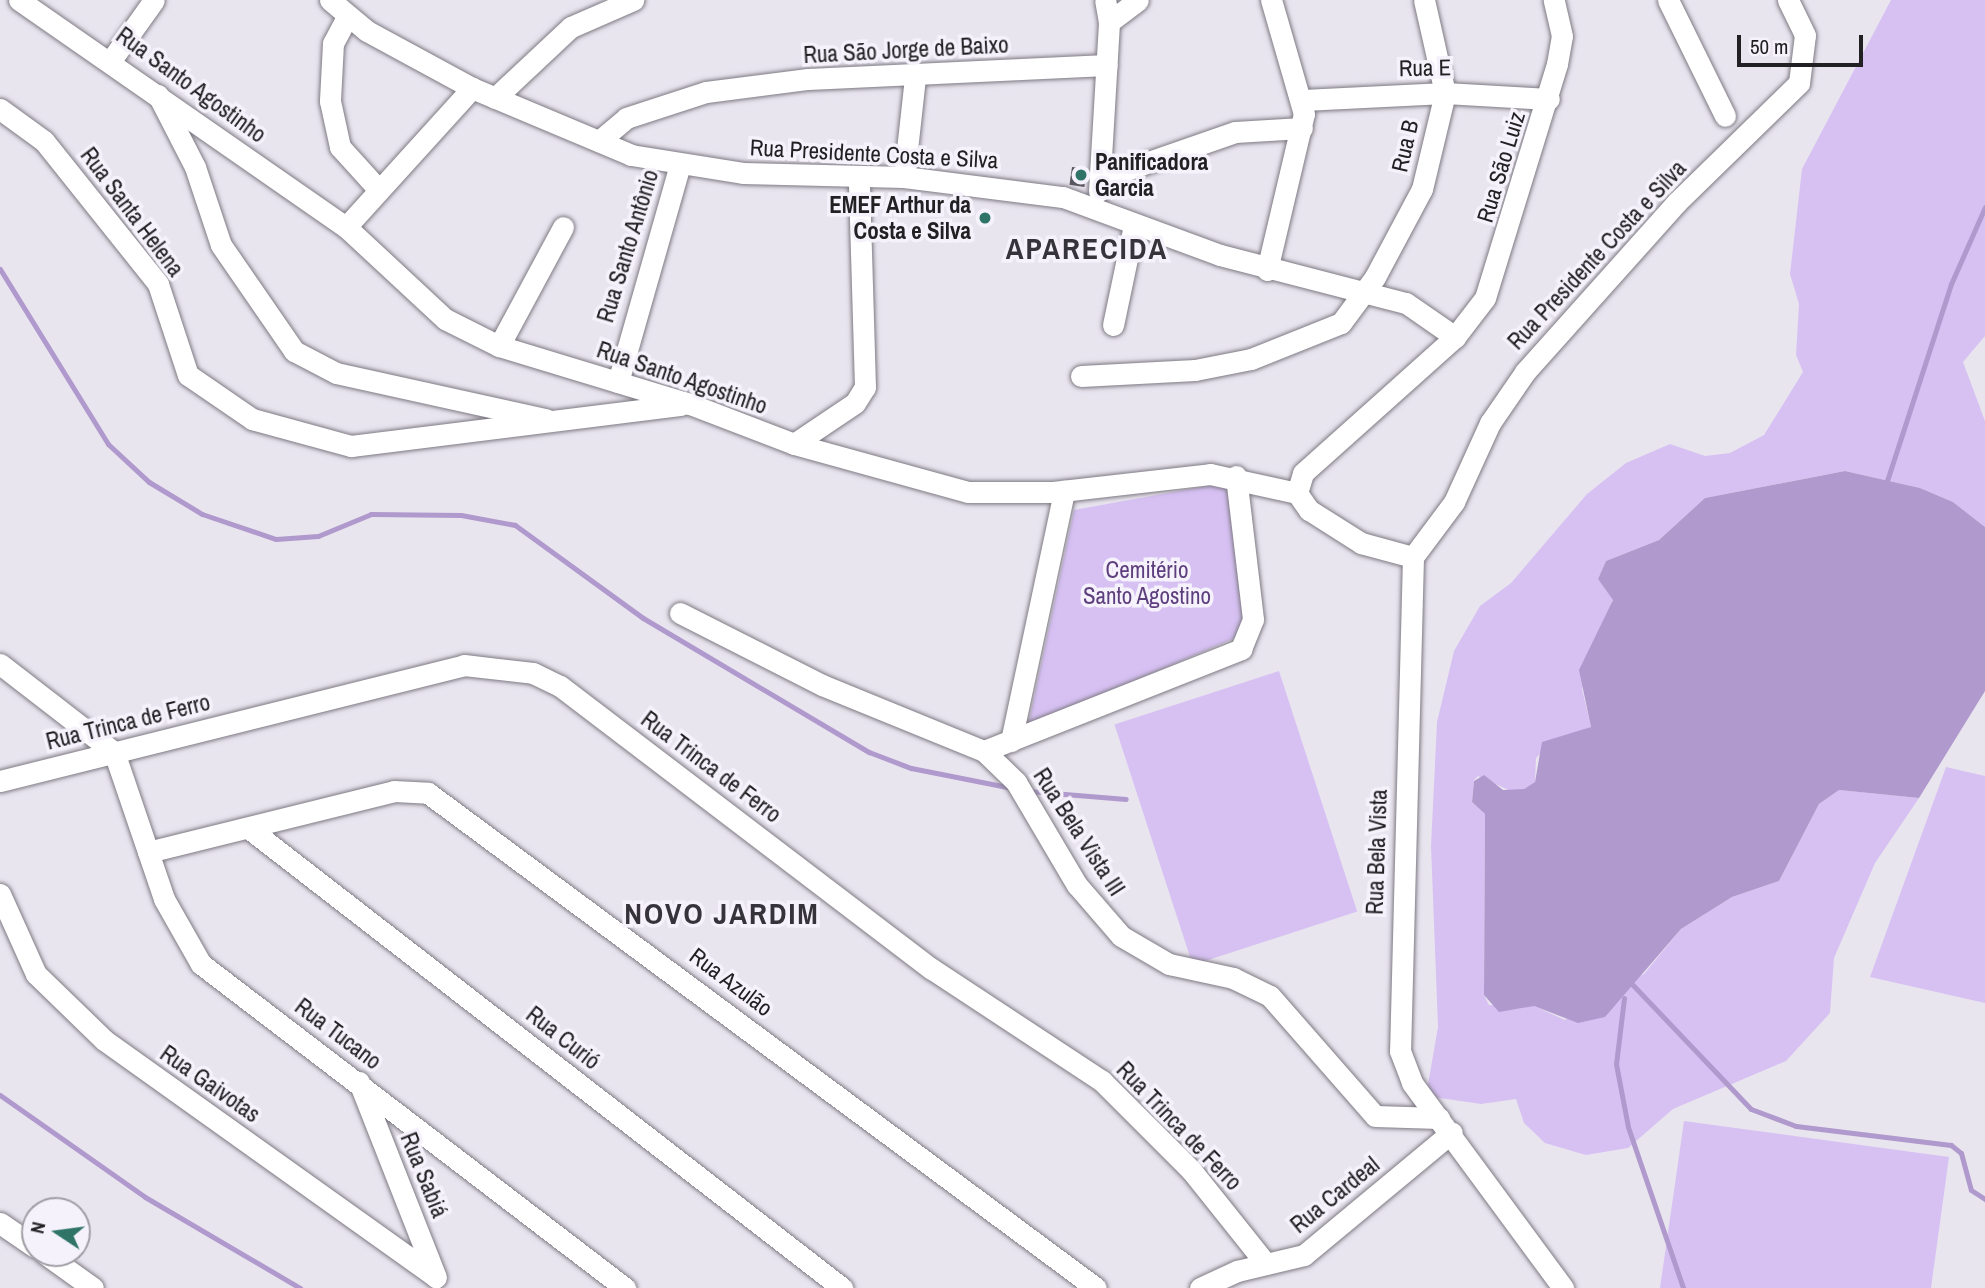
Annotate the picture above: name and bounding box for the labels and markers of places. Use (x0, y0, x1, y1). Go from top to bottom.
place label: Panificadora Garcia (1095, 148, 1208, 202)
marker: Panificadora Garcia (1073, 167, 1089, 183)
place label: EMEF Arthur da Costa e Silva (828, 191, 971, 245)
marker: EMEF Arthur da Costa e Silva (977, 210, 993, 226)

